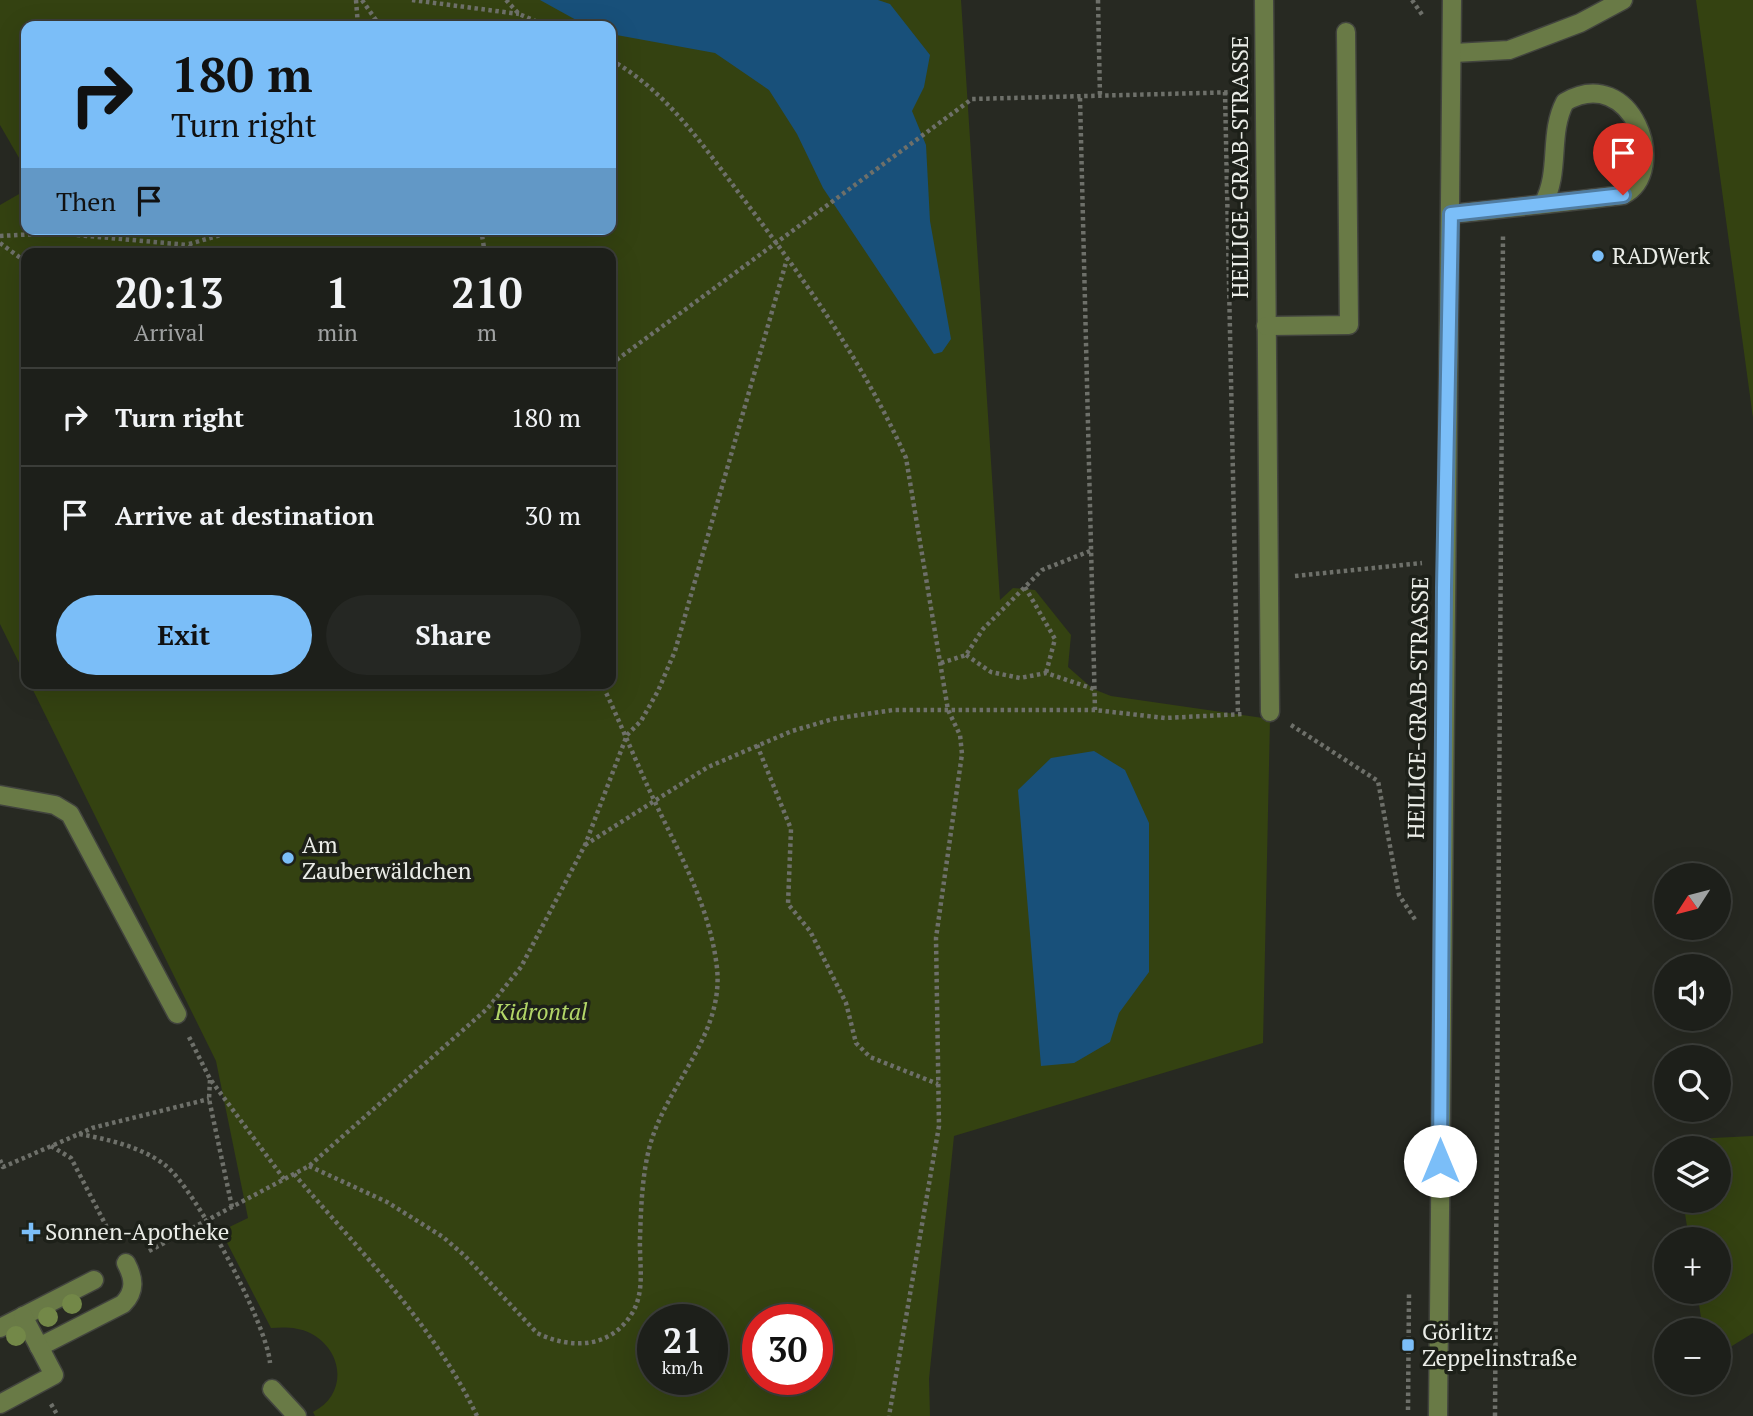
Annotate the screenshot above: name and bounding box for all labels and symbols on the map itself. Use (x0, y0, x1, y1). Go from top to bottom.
street label: HEILIGE-GRAB-STRASSE (1224, 35, 1255, 299)
pin (1593, 123, 1653, 195)
place label: RADWerk (1612, 240, 1710, 271)
marker: RADWerk (1590, 248, 1606, 264)
street label: HEILIGE-GRAB-STRASSE (1400, 576, 1435, 840)
place label: Am Zauberwäldchen (302, 829, 472, 886)
marker: Am Zauberwäldchen (280, 850, 296, 866)
north arrow (1654, 863, 1731, 940)
park label: Kidrontal (494, 996, 588, 1027)
position arrow (1403, 1124, 1477, 1198)
place label: Sonnen-Apotheke (45, 1216, 229, 1247)
marker: Sonnen-Apotheke (23, 1224, 39, 1240)
speed limit sign: 30 (742, 1304, 833, 1395)
place label: Görlitz Zeppelinstraße (1422, 1316, 1577, 1373)
marker: Görlitz Zeppelinstraße (1400, 1337, 1416, 1353)

